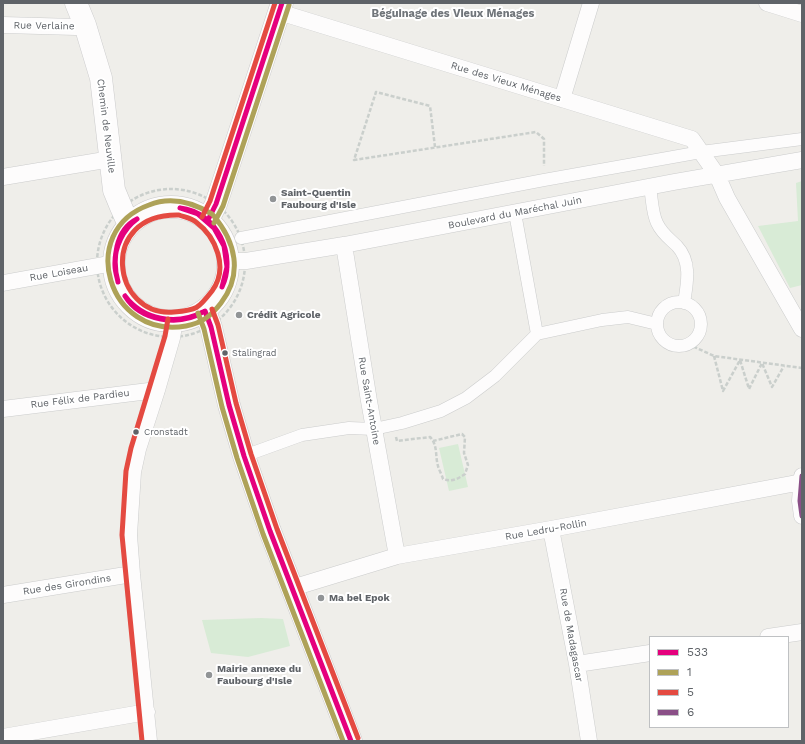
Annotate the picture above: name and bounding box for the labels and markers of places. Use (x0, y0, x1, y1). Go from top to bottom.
place label: Saint-Quentin Faubourg d'Isle (281, 187, 356, 210)
marker: Saint-Quentin Faubourg d'Isle (268, 194, 278, 204)
place label: Crédit Agricole (247, 309, 321, 321)
marker: Crédit Agricole (234, 310, 244, 320)
marker: Stalingrad (220, 348, 230, 358)
place label: Stalingrad (232, 348, 276, 358)
marker: Cronstadt (131, 427, 141, 437)
place label: Cronstadt (144, 427, 188, 437)
place label: Ma bel Epok (329, 592, 390, 604)
marker: Ma bel Epok (316, 593, 326, 603)
place label: Mairie annexe du Faubourg d'Isle (217, 663, 301, 686)
marker: Mairie annexe du Faubourg d'Isle (204, 670, 214, 680)

